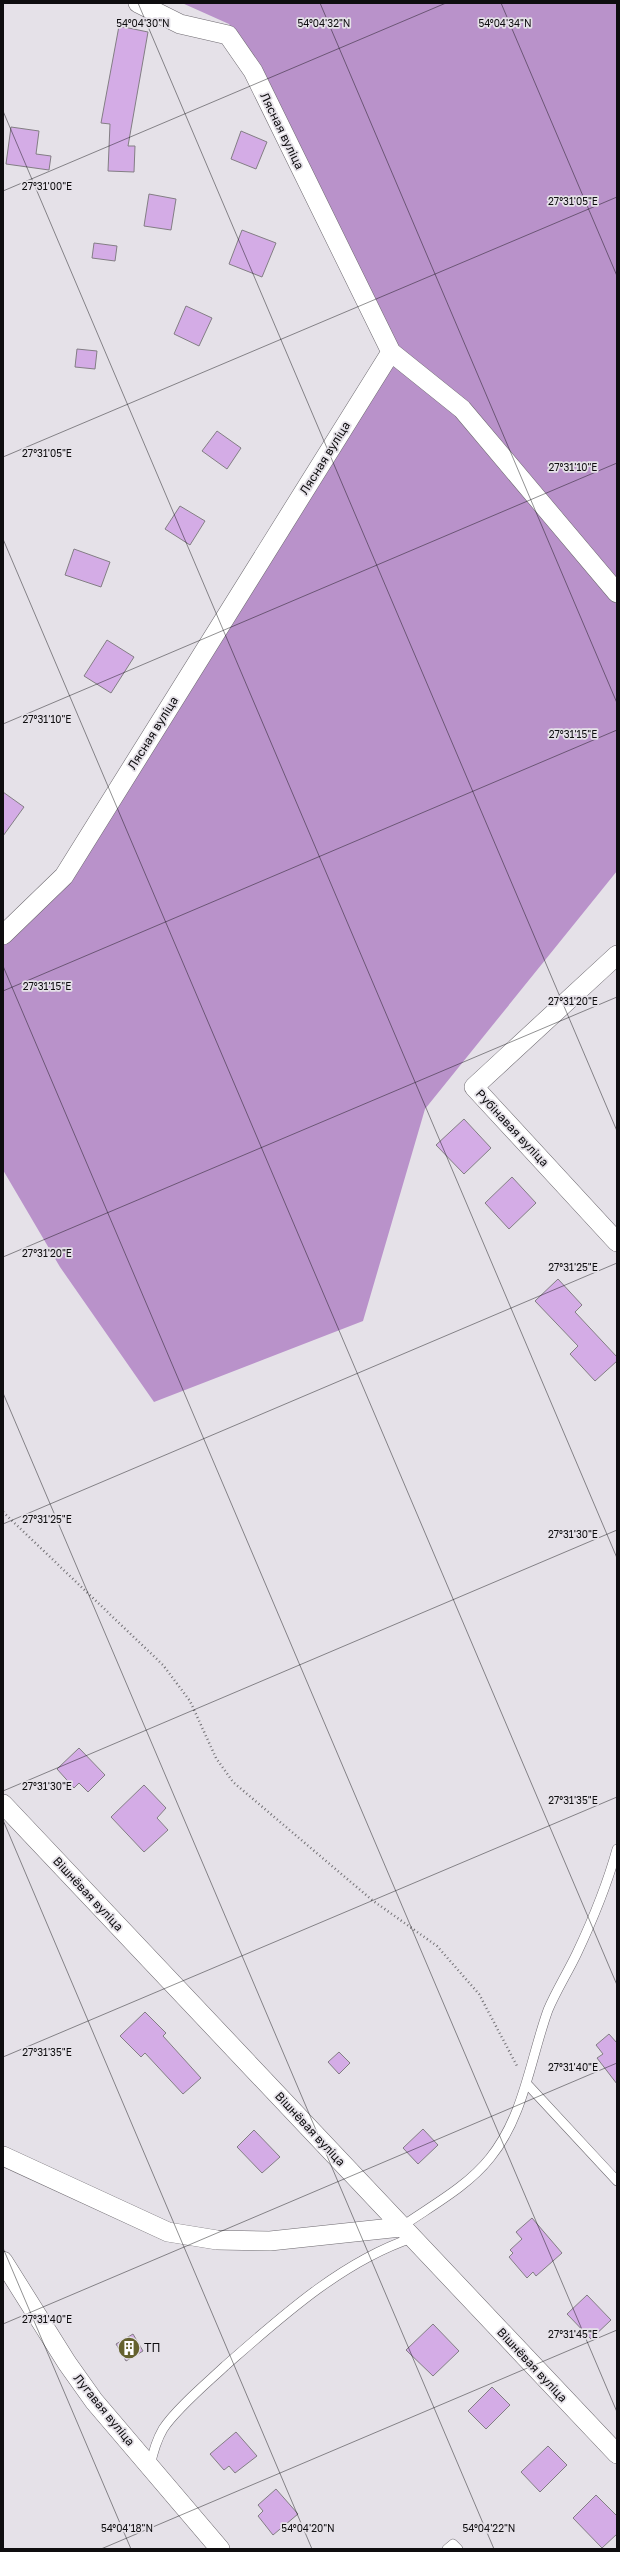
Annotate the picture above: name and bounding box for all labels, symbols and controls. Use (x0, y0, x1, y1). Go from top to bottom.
text: 54°04'30"N (116, 17, 170, 29)
text: 54°04'32"N (298, 17, 350, 29)
text: 54°04'34"N (478, 17, 532, 29)
street label: Лясная вуліца (257, 90, 307, 172)
text: 27°31'00"E (22, 180, 72, 192)
text: 27°31'05"E (548, 195, 598, 207)
street label: Лясная вуліца (296, 418, 353, 497)
text: 27°31'05"E (22, 447, 72, 459)
text: 27°31'10"E (549, 461, 597, 473)
street label: Лясная вуліца (124, 693, 181, 772)
text: 27°31'10"E (23, 713, 71, 725)
text: 27°31'15"E (549, 728, 597, 740)
text: 27°31'15"E (23, 980, 71, 992)
text: 27°31'20"E (548, 995, 598, 1007)
street label: Рубінавая вуліца (473, 1086, 552, 1169)
text: 27°31'20"E (22, 1247, 72, 1259)
text: 27°31'25"E (548, 1261, 598, 1273)
text: 27°31'25"E (22, 1513, 72, 1525)
text: 27°31'30"E (548, 1528, 598, 1540)
text: 27°31'30"E (22, 1780, 72, 1792)
text: 27°31'35"E (548, 1794, 598, 1806)
street label: Вішнёвая вуліца (50, 1853, 127, 1934)
text: 27°31'35"E (22, 2046, 72, 2058)
text: 27°31'40"E (548, 2061, 598, 2073)
street label: Вішнёвая вуліца (272, 2088, 349, 2169)
text: 27°31'40"E (22, 2313, 72, 2325)
street label: Вішнёвая вуліца (494, 2324, 571, 2405)
text: 27°31'45"E (548, 2328, 598, 2340)
building icon: ТП (116, 2335, 142, 2361)
place label: ТП (144, 2340, 160, 2355)
street label: Лугавая вуліца (71, 2371, 138, 2449)
text: 54°04'18"N (101, 2522, 153, 2534)
text: 54°04'20"N (281, 2522, 335, 2534)
text: 54°04'22"N (463, 2522, 515, 2534)

